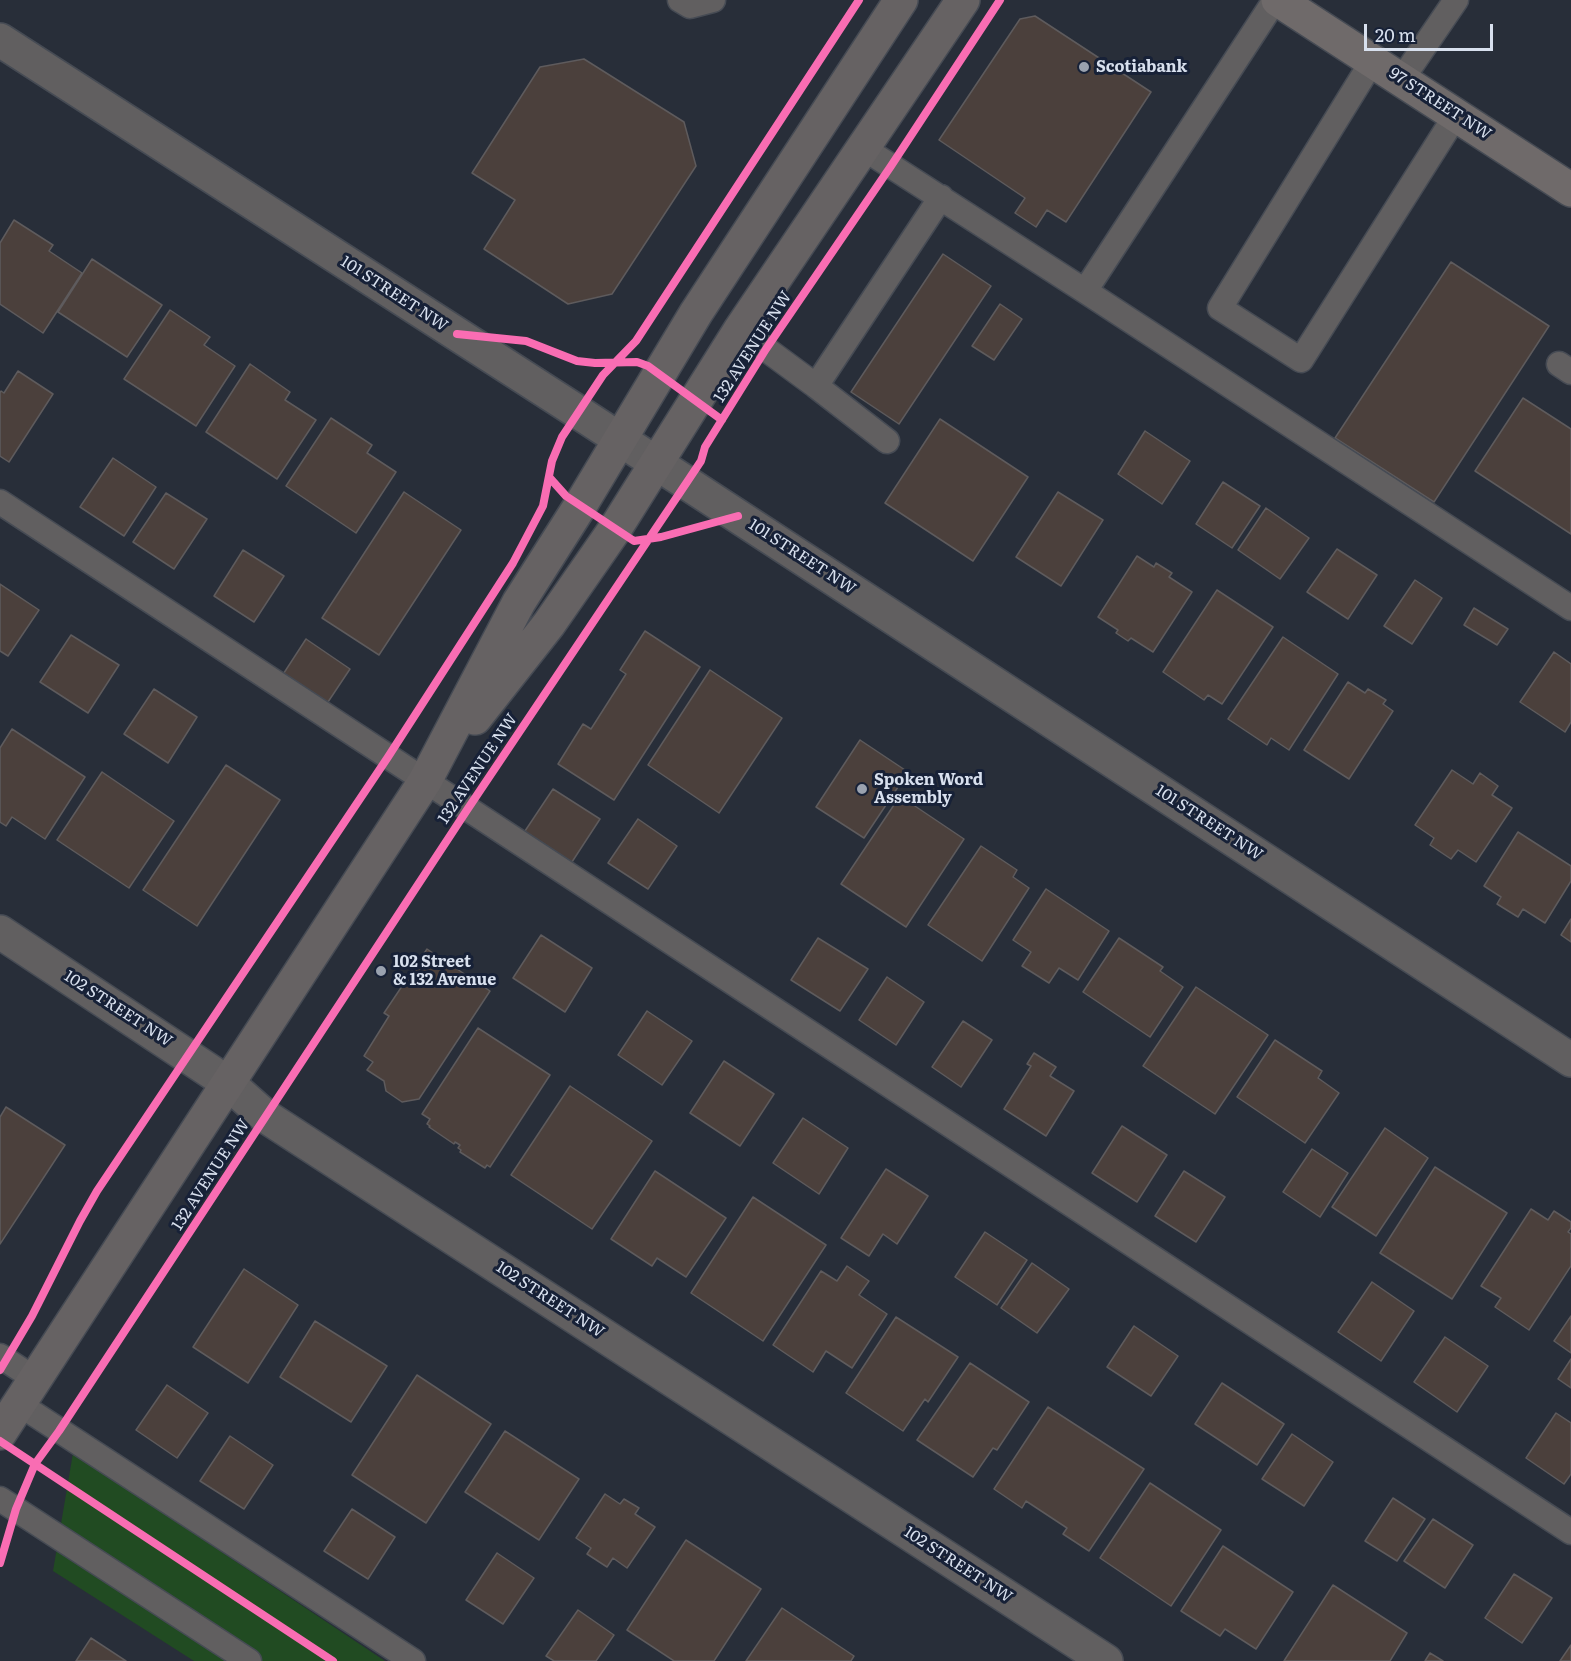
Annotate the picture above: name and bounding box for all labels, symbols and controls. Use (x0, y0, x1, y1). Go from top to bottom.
scale bar (1367, 12, 1496, 50)
text: 20 m (1375, 21, 1416, 48)
place label: Scotiabank (1096, 57, 1187, 77)
marker: Scotiabank (1077, 60, 1091, 74)
street label: 97 STREET NW (1385, 64, 1495, 144)
street label: 101 STREET NW (337, 252, 451, 336)
street label: 132 AVENUE NW (710, 288, 796, 406)
street label: 101 STREET NW (745, 515, 859, 599)
street label: 132 AVENUE NW (434, 710, 522, 828)
place label: Spoken Word Assembly (874, 770, 983, 808)
street label: 101 STREET NW (1152, 781, 1266, 865)
marker: Spoken Word Assembly (855, 782, 869, 796)
place label: 102 Street & 132 Avenue (393, 952, 496, 990)
marker: 102 Street & 132 Avenue (374, 964, 388, 978)
street label: 102 STREET NW (60, 967, 176, 1051)
street label: 132 AVENUE NW (168, 1116, 254, 1234)
street label: 102 STREET NW (492, 1258, 608, 1342)
street label: 102 STREET NW (900, 1523, 1016, 1607)

